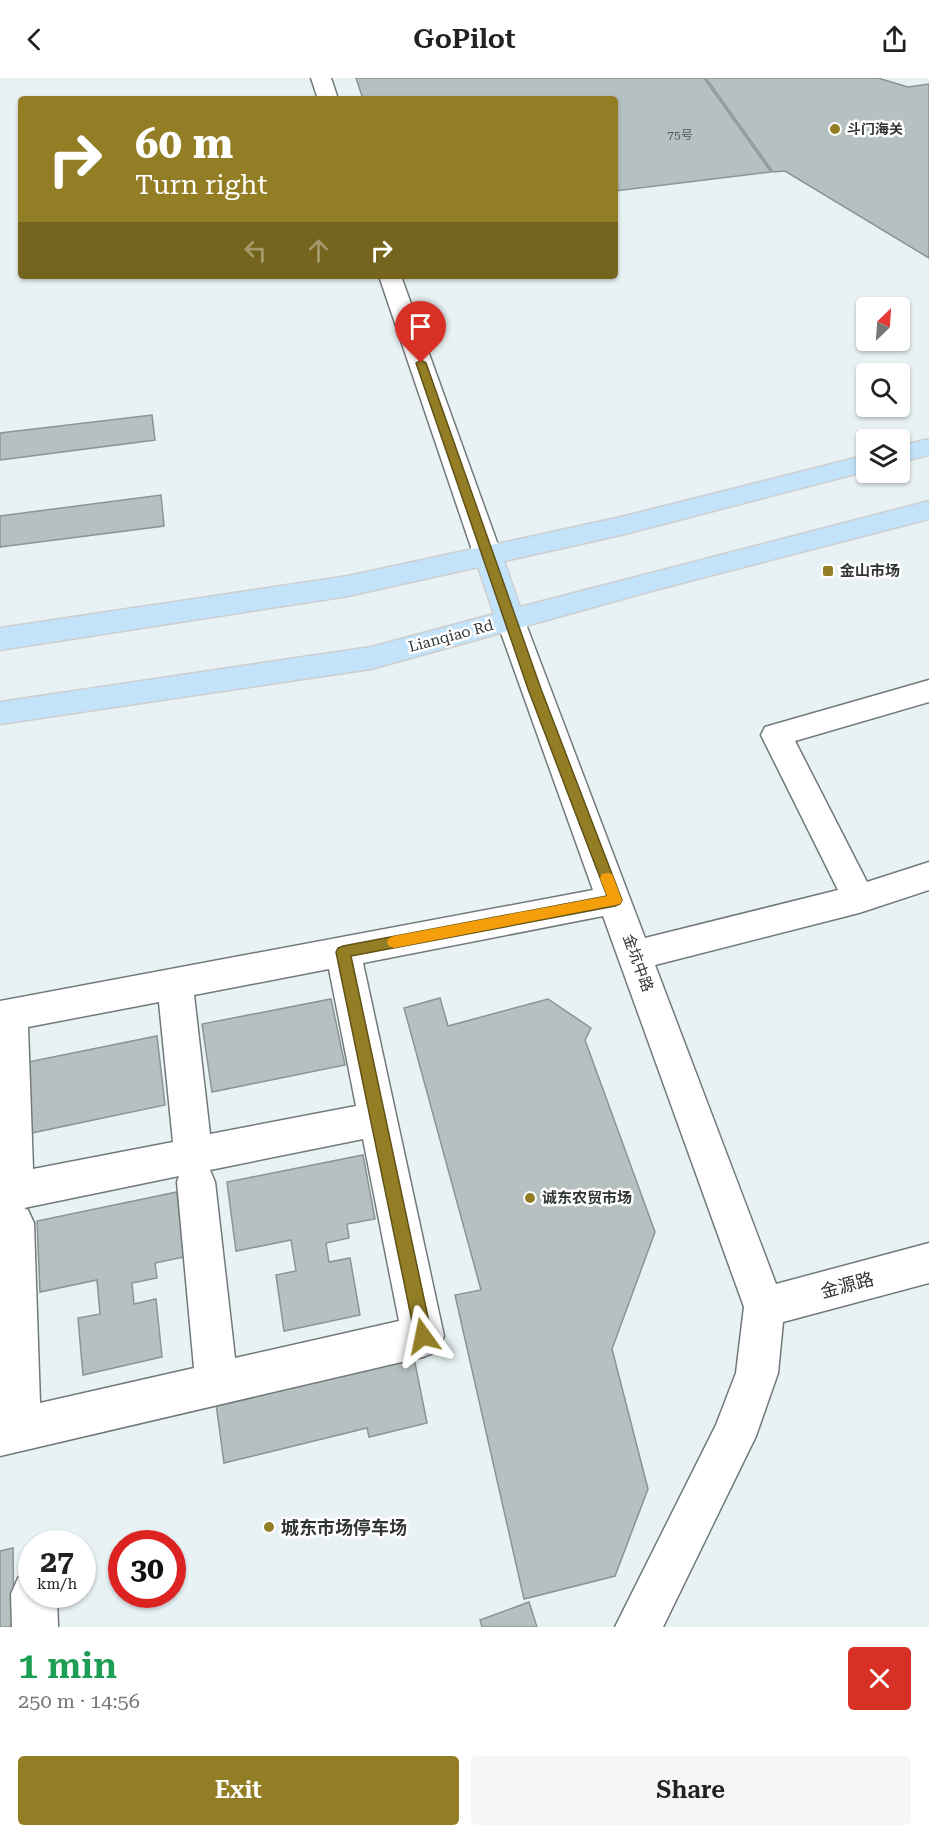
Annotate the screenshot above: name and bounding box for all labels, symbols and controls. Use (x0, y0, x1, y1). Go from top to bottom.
icon: back (18, 23, 51, 56)
text: GoPilot (413, 23, 516, 55)
icon: share (878, 23, 911, 56)
text: 60 m (135, 119, 233, 168)
icon: right (36, 120, 114, 198)
place label: 斗门海关 (847, 121, 903, 137)
marker: 斗门海关 (828, 122, 842, 136)
house number: 75号 (667, 128, 693, 142)
text: Turn right (135, 169, 268, 201)
icon: left (239, 234, 272, 267)
icon: ahead (302, 234, 335, 267)
icon: right (365, 234, 398, 267)
north arrow (856, 297, 910, 351)
map controls (856, 297, 910, 483)
pin (395, 301, 446, 363)
icon: arrive (404, 310, 437, 343)
button: search (856, 363, 910, 417)
button: layers (856, 429, 910, 483)
place label: 金山市场 (840, 562, 900, 580)
marker: 金山市场 (821, 564, 835, 578)
street label: Lianqiao Rd (407, 616, 496, 656)
street label: 金坑中路 (619, 932, 657, 994)
place label: 诚东农贸市场 (542, 1189, 632, 1207)
marker: 诚东农贸市场 (523, 1191, 537, 1205)
street label: 金源路 (818, 1268, 876, 1302)
position arrow (391, 1304, 455, 1368)
place label: 城东市场停车场 (281, 1517, 407, 1538)
marker: 城东市场停车场 (262, 1520, 276, 1534)
speed limit sign: 30 (108, 1530, 186, 1608)
text: 27 (40, 1544, 74, 1579)
text: km/h (37, 1575, 77, 1593)
text: 1 min (18, 1645, 117, 1687)
button: close (848, 1647, 911, 1710)
text: 250 m · 14:56 (18, 1689, 140, 1713)
button: Exit (18, 1756, 459, 1825)
button: Share (471, 1756, 911, 1825)

